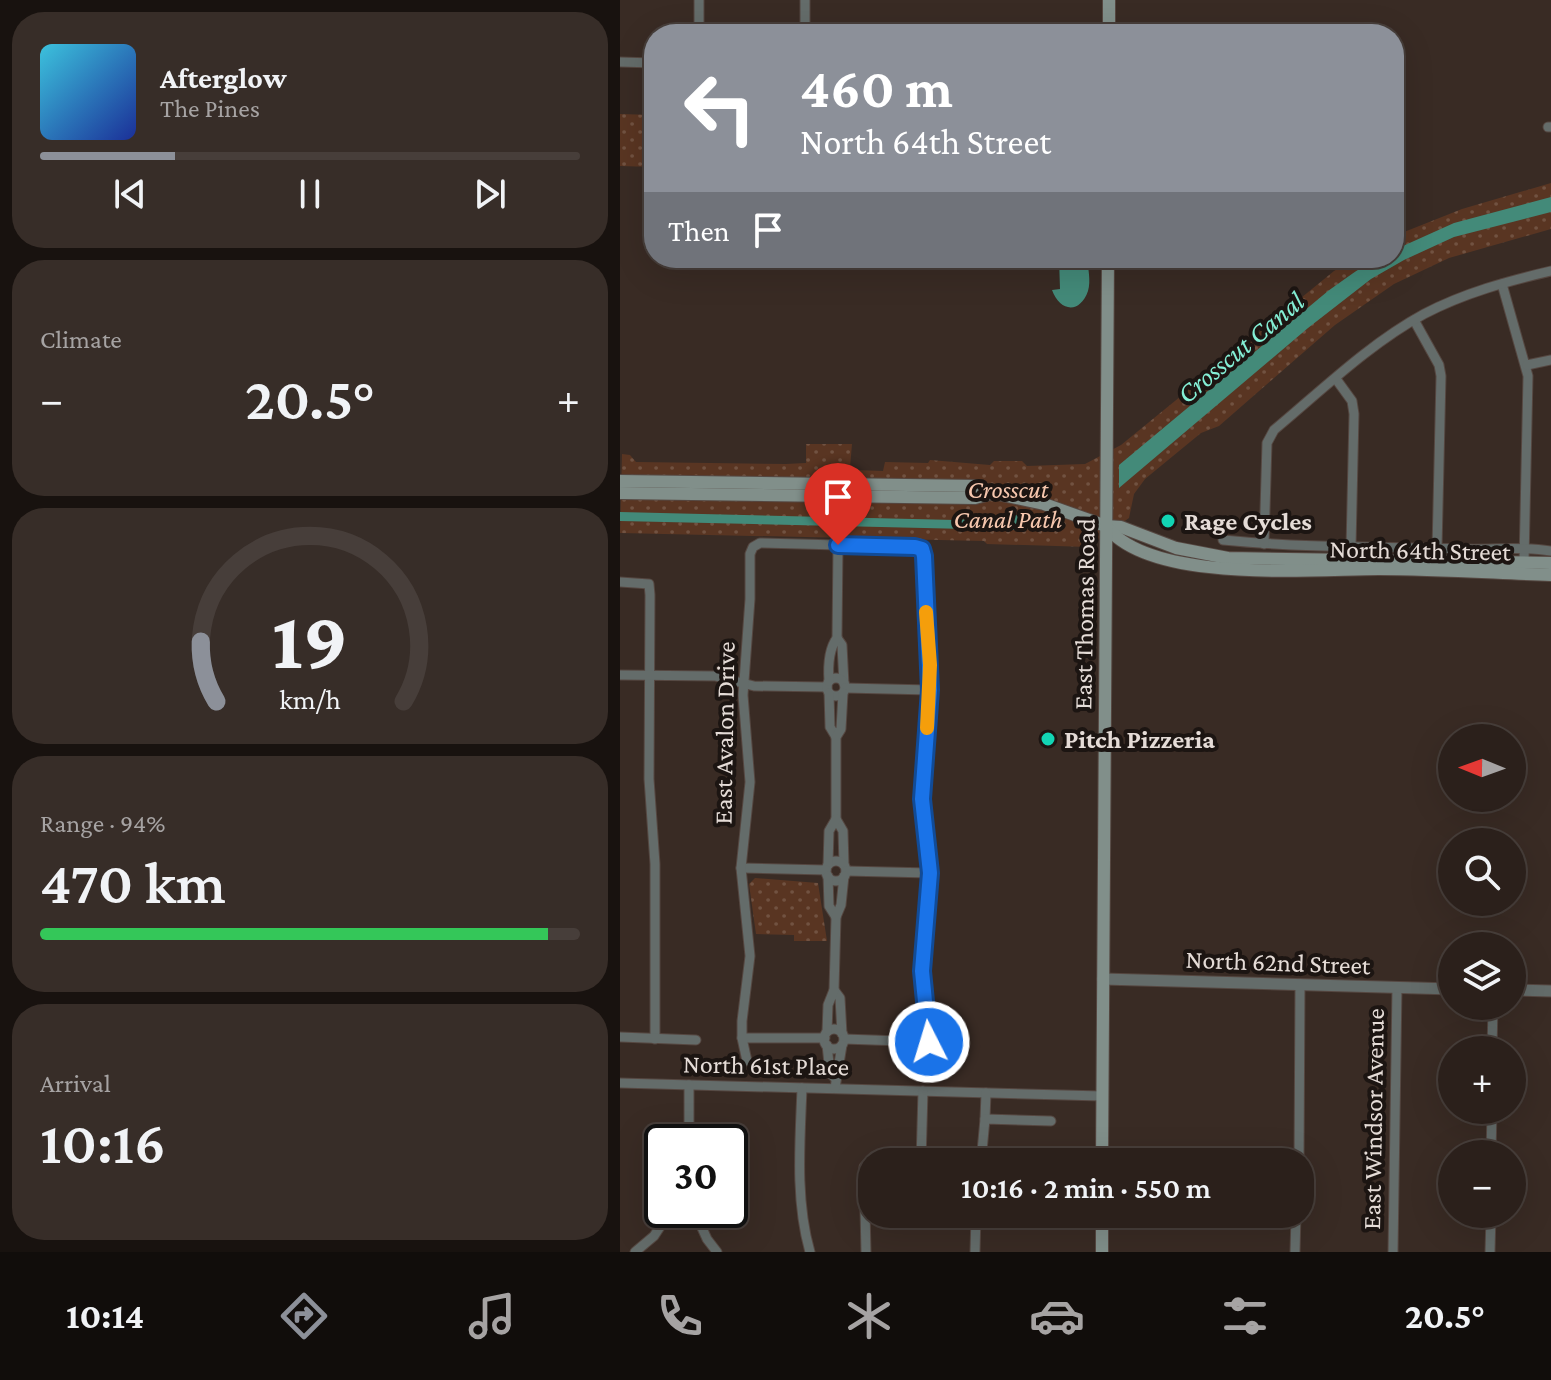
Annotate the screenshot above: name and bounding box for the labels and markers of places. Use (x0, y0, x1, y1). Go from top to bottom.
pin (804, 463, 872, 545)
place label: Rage Cycles (1184, 507, 1312, 536)
marker: Rage Cycles (1159, 512, 1177, 530)
place label: Pitch Pizzeria (1064, 725, 1215, 754)
marker: Pitch Pizzeria (1039, 730, 1057, 748)

